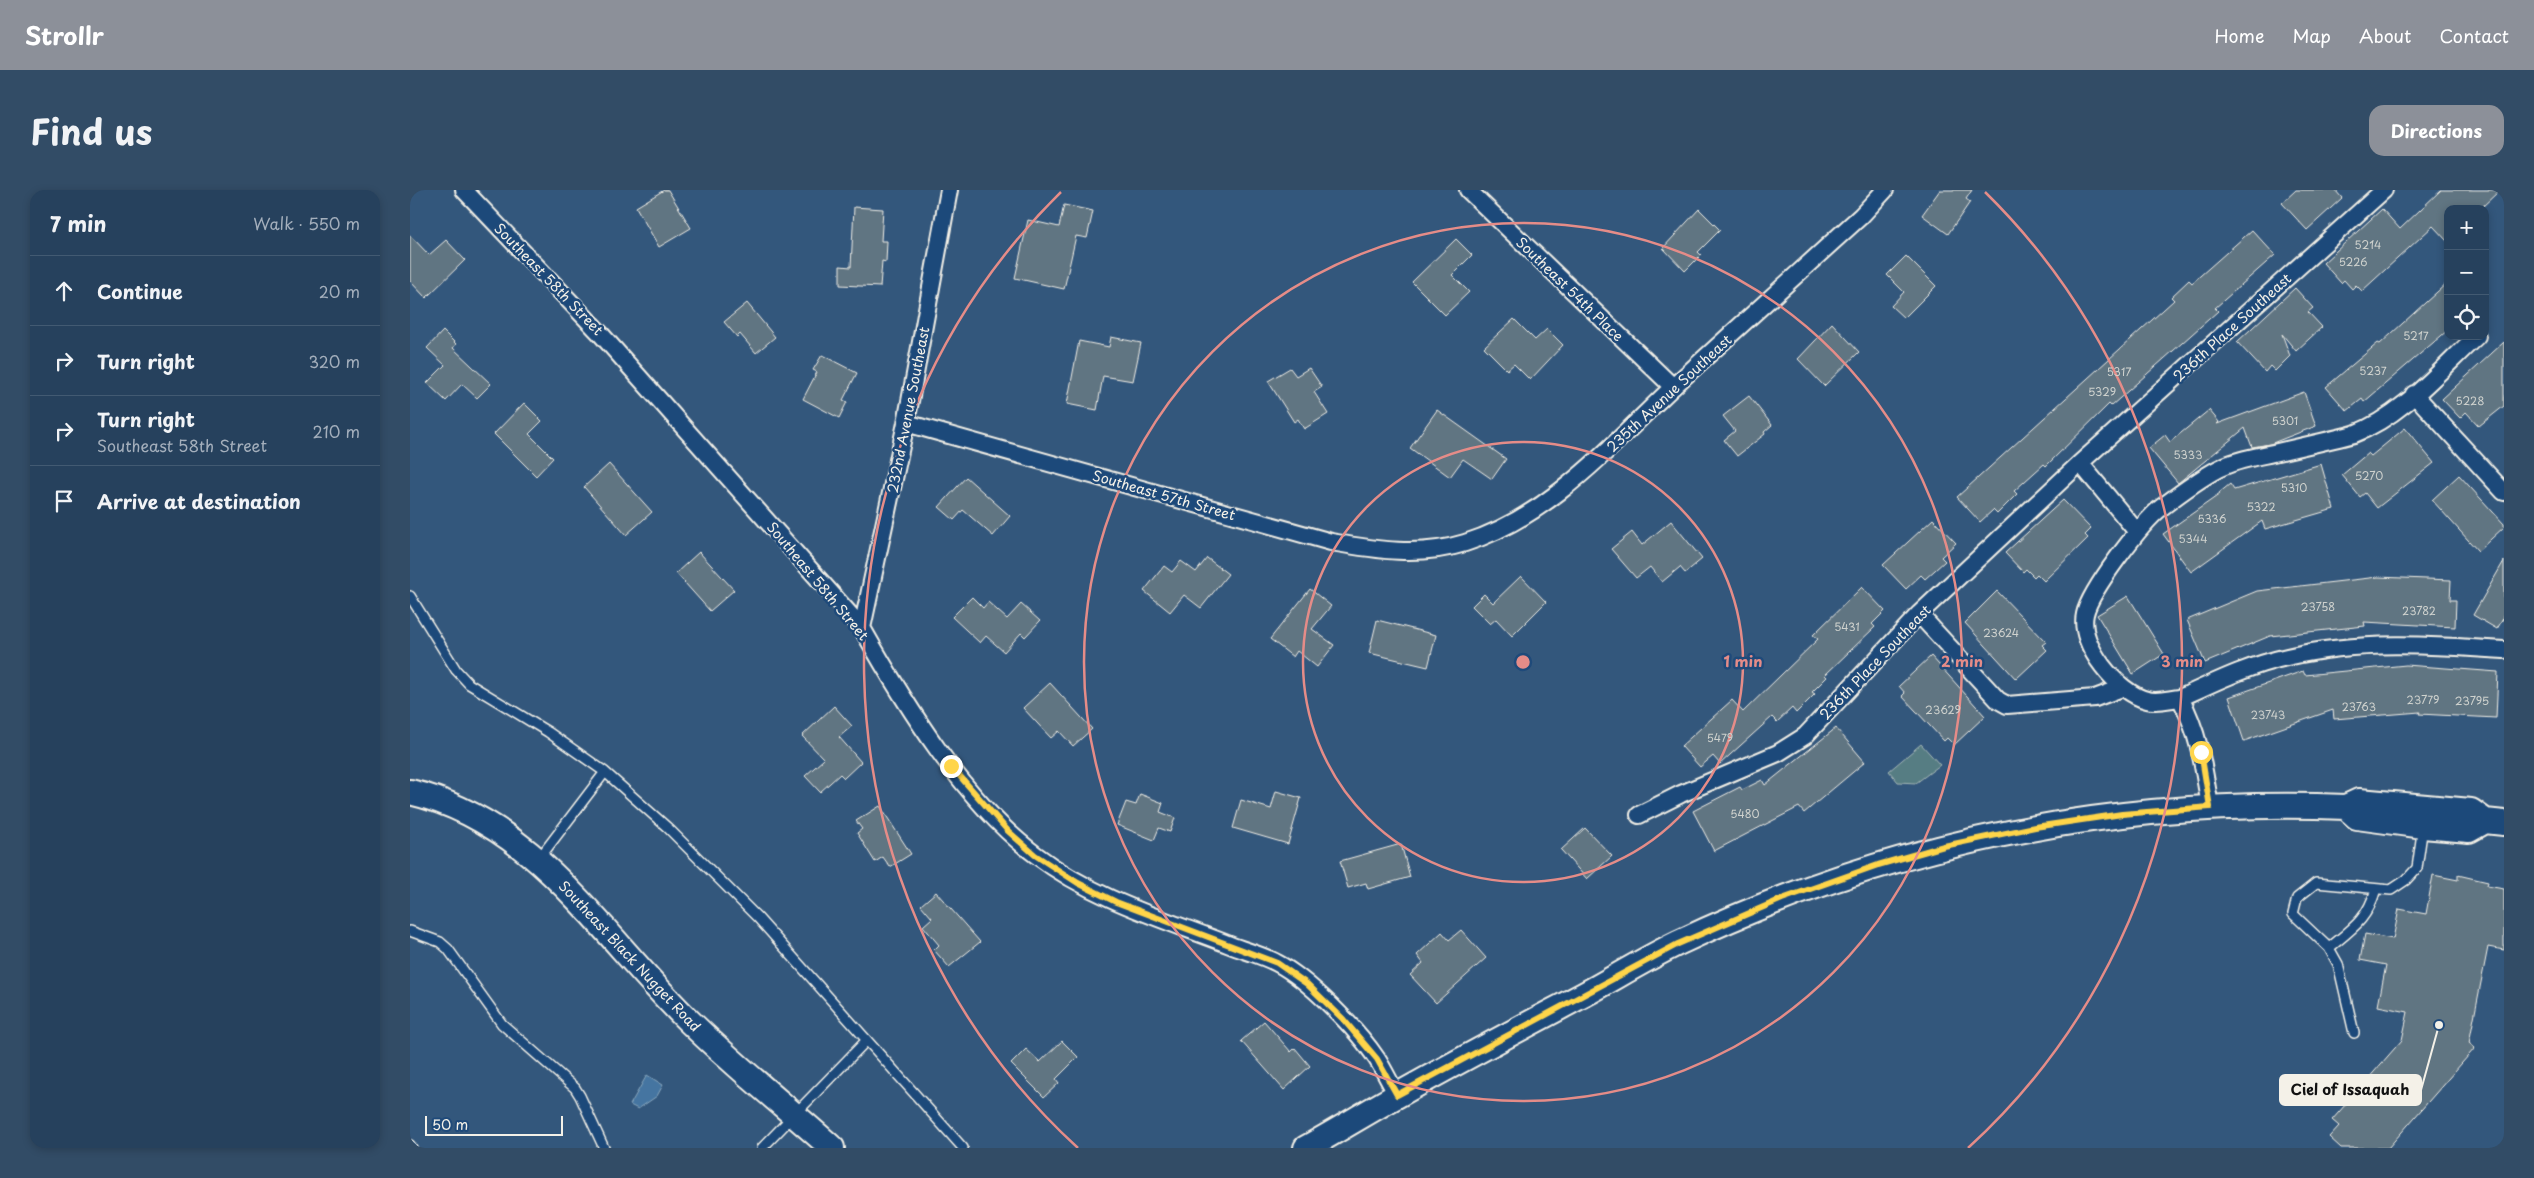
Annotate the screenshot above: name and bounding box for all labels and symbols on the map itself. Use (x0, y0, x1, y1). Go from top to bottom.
street label: Southeast 58th Street (490, 218, 608, 340)
street label: Southeast 54th Place (1511, 232, 1629, 346)
house number: 5214 (2355, 236, 2381, 253)
house number: 5226 (2339, 253, 2367, 270)
street label: 236th Place Southeast (2168, 268, 2296, 386)
street label: 232nd Avenue Southeast (882, 325, 935, 495)
house number: 5217 (2403, 327, 2429, 344)
street label: 235th Avenue Southeast (1602, 329, 1736, 457)
house number: 5237 (2359, 362, 2387, 379)
house number: 5317 (2107, 363, 2131, 380)
house number: 5329 (2088, 383, 2116, 400)
house number: 5228 (2456, 392, 2484, 409)
house number: 5301 (2272, 412, 2298, 429)
house number: 5333 (2174, 446, 2202, 463)
street label: Southeast 57th Street (1090, 465, 1238, 526)
house number: 5270 (2355, 467, 2383, 484)
house number: 5310 (2281, 479, 2307, 496)
house number: 5322 (2246, 498, 2276, 515)
house number: 5336 (2197, 510, 2227, 527)
street label: Southeast 58th Street (762, 517, 874, 645)
house number: 5344 (2179, 530, 2207, 547)
house number: 23758 (2301, 598, 2335, 615)
street label: 236th Place Southeast (1814, 600, 1936, 724)
house number: 23782 (2402, 602, 2436, 619)
house number: 5431 (1834, 618, 1860, 635)
house number: 23624 (1983, 624, 2019, 641)
text: 1 min (1724, 649, 1762, 672)
text: 2 min (1941, 649, 1983, 672)
text: 3 min (2161, 649, 2203, 672)
centre of rings (1514, 653, 1532, 671)
house number: 23779 (2406, 691, 2440, 708)
house number: 23795 (2455, 692, 2489, 709)
house number: 23763 (2342, 698, 2376, 715)
house number: 23629 (1925, 701, 1961, 718)
house number: 23743 (2251, 706, 2285, 723)
house number: 5479 (1707, 729, 1733, 746)
route start (2190, 741, 2213, 764)
route end (940, 755, 963, 778)
house number: 5480 (1730, 805, 1760, 822)
street label: Southeast Black Nugget Road (554, 876, 706, 1036)
callout: Ciel of Issaquah (2280, 1075, 2421, 1105)
text: Ciel of Issaquah (2291, 1077, 2409, 1100)
scale bar (425, 1113, 562, 1136)

